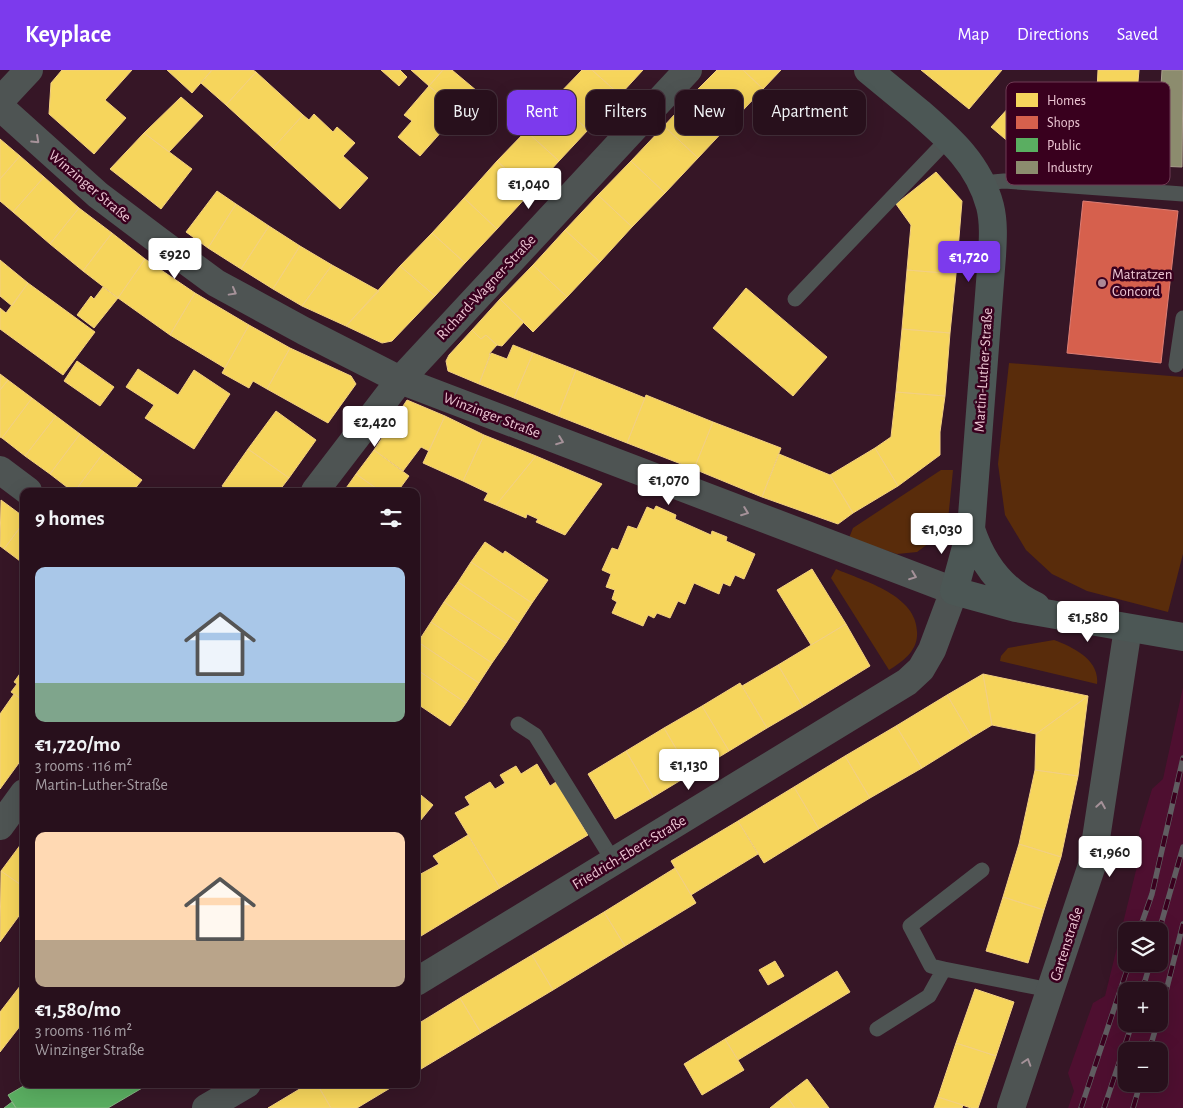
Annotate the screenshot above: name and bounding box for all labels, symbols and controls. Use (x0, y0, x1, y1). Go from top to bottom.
text: Keyplace (25, 23, 111, 47)
text: Map (958, 26, 989, 44)
text: Directions (1017, 26, 1089, 44)
text: Saved (1117, 26, 1158, 44)
legend (1006, 82, 1170, 185)
chip: Buy (435, 90, 497, 135)
chip: Rent (507, 90, 576, 135)
chip: Filters (586, 90, 665, 135)
chip: New (675, 90, 743, 135)
chip: Apartment (753, 90, 866, 135)
text: Homes (1047, 94, 1086, 108)
text: Shops (1047, 116, 1080, 130)
one-way arrow (30, 134, 39, 143)
text: Public (1047, 139, 1081, 153)
street label: Winzinger Straße (46, 148, 134, 225)
text: Industry (1047, 161, 1093, 175)
pin: €1,040 (488, 168, 570, 210)
text: €1,040 (508, 176, 550, 192)
street label: Richard-Wagner-Straße (434, 232, 539, 343)
pin: €920 (145, 238, 205, 280)
pin: €1,720 (928, 240, 1010, 283)
text: €920 (159, 246, 191, 262)
text: €1,720 (949, 249, 989, 265)
place label: Matratzen Concord (1112, 267, 1172, 299)
marker: Matratzen Concord (1096, 277, 1108, 289)
one-way arrow (228, 286, 237, 296)
street label: Martin-Luther-Straße (972, 307, 995, 433)
street label: Winzinger Straße (441, 390, 542, 441)
pin: €2,420 (334, 406, 416, 448)
text: €2,420 (354, 414, 396, 430)
one-way arrow (555, 435, 564, 445)
pin: €1,070 (628, 464, 710, 506)
text: €1,070 (649, 472, 689, 488)
icon: filters (377, 504, 405, 532)
one-way arrow (740, 506, 748, 516)
text: 9 homes (35, 508, 105, 529)
pin: €1,030 (901, 512, 983, 555)
text: €1,030 (922, 521, 962, 537)
one-way arrow (908, 570, 917, 580)
icon: home (175, 599, 265, 689)
pin: €1,580 (1047, 600, 1129, 643)
text: €1,580 (1068, 609, 1108, 625)
text: €1,720/mo (35, 734, 120, 755)
pin: €1,130 (648, 748, 730, 791)
text: €1,130 (670, 757, 708, 773)
text: 3 rooms · 116 m² (35, 758, 132, 774)
text: Martin-Luther-Straße (35, 777, 168, 793)
one-way arrow (1095, 801, 1106, 809)
street label: Friedrich-Ebert-Straße (570, 813, 689, 892)
pin: €1,960 (1069, 836, 1151, 878)
text: €1,960 (1090, 844, 1130, 860)
icon: home (175, 864, 265, 954)
street label: Gartenstraße (1047, 905, 1086, 983)
map controls (1118, 922, 1168, 1092)
button: layers (1118, 922, 1168, 972)
button: + (1118, 982, 1168, 1032)
text: €1,580/mo (35, 999, 121, 1020)
text: 3 rooms · 116 m² (35, 1023, 132, 1039)
text: Winzinger Straße (35, 1042, 144, 1058)
button: − (1118, 1042, 1168, 1092)
one-way arrow (1021, 1058, 1031, 1066)

